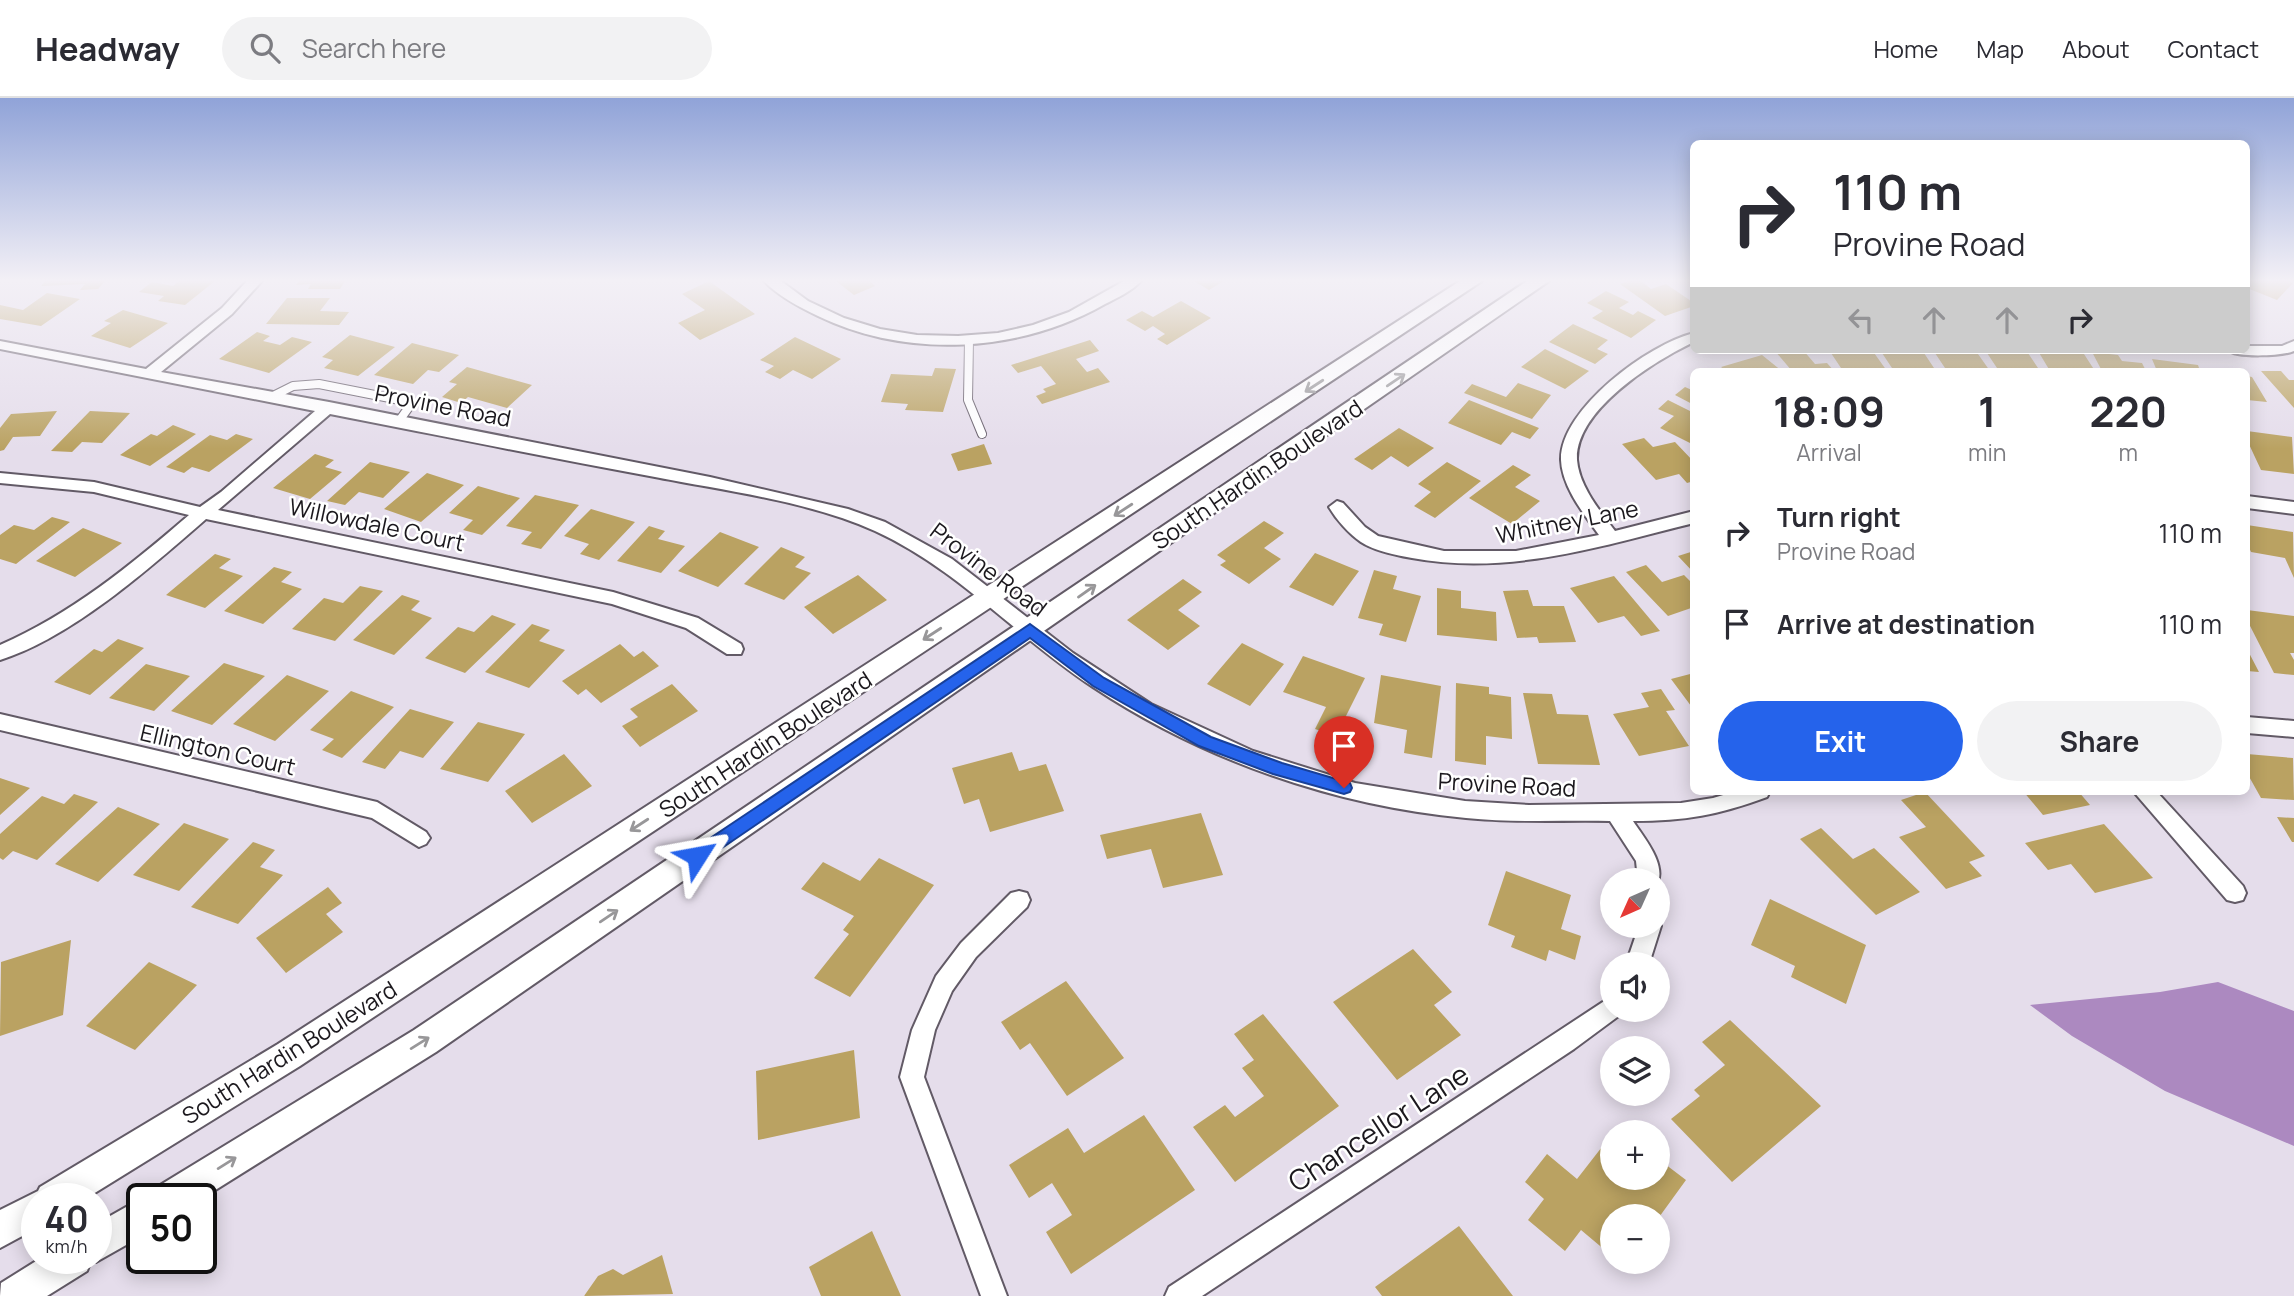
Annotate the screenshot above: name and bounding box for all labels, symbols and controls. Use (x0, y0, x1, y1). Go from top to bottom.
search box (222, 17, 712, 80)
text: Headway (35, 26, 180, 71)
icon: search (246, 29, 284, 67)
text: Search here (302, 30, 446, 66)
text: Home (1873, 32, 1938, 65)
text: Map (1976, 32, 2024, 65)
text: About (2062, 32, 2130, 65)
text: Contact (2168, 32, 2259, 65)
text: 110 m (1833, 158, 1962, 225)
icon: right (1718, 168, 1809, 259)
text: Provine Road (1833, 222, 2025, 266)
icon: left (1842, 301, 1880, 339)
icon: ahead (1915, 301, 1953, 339)
icon: ahead (1988, 301, 2026, 339)
icon: right (2061, 301, 2099, 339)
one-way arrow (1385, 373, 1405, 387)
street label: Provine Road (372, 376, 514, 434)
one-way arrow (1304, 379, 1324, 393)
text: 18:09 (1773, 382, 1885, 440)
text: 1 (1978, 382, 1996, 440)
text: 220 (2089, 382, 2167, 440)
street label: South Hardin Boulevard (1145, 391, 1369, 557)
text: Arrival (1796, 436, 1862, 468)
text: min (1968, 436, 2007, 468)
text: m (2119, 436, 2138, 468)
street label: Willowdale Court (286, 490, 468, 558)
street label: Whitney Lane (1493, 491, 1641, 551)
text: Turn right (1777, 499, 1901, 535)
one-way arrow (1114, 502, 1133, 517)
icon: right (1718, 514, 1756, 552)
street label: Provine Road (924, 515, 1054, 623)
text: 110 m (2159, 515, 2222, 551)
text: Provine Road (1777, 535, 1915, 567)
one-way arrow (1076, 584, 1096, 598)
icon: arrive (1718, 605, 1756, 643)
text: Arrive at destination (1777, 606, 2035, 642)
text: 110 m (2159, 606, 2222, 642)
one-way arrow (923, 627, 943, 641)
street label: South Hardin Boulevard (652, 663, 878, 825)
button: Exit (1718, 701, 1963, 781)
button: Share (1977, 701, 2222, 781)
street label: Ellington Court (137, 716, 299, 782)
pin (1314, 716, 1374, 788)
icon: arrive (1325, 727, 1363, 765)
street label: Provine Road (1437, 764, 1577, 804)
one-way arrow (630, 819, 650, 833)
position arrow (660, 819, 734, 893)
north arrow (1600, 868, 1670, 938)
map controls (1600, 868, 1670, 1274)
one-way arrow (599, 909, 618, 923)
button: sound (1600, 952, 1670, 1022)
street label: South Hardin Boulevard (175, 973, 403, 1131)
one-way arrow (410, 1036, 430, 1050)
button: layers (1600, 1036, 1670, 1106)
street label: Chancellor Lane (1280, 1054, 1476, 1200)
button: + (1600, 1120, 1670, 1190)
one-way arrow (216, 1155, 236, 1169)
speed limit sign: 50 (126, 1183, 217, 1274)
text: 40 (44, 1195, 89, 1243)
button: − (1600, 1204, 1670, 1274)
text: km/h (46, 1234, 87, 1258)

